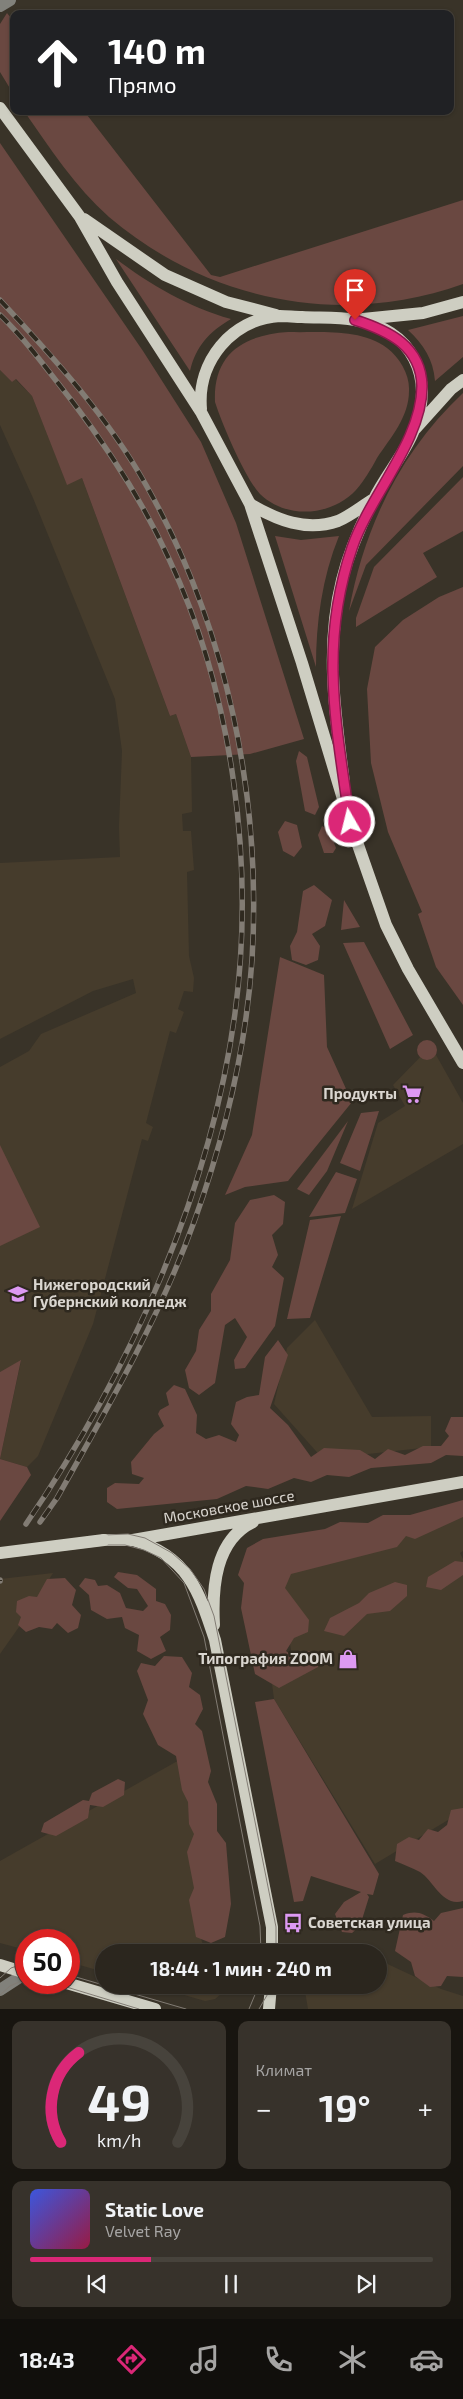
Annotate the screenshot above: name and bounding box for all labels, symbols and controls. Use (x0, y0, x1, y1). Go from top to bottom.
text: 140 m (108, 29, 206, 71)
icon: ahead (25, 30, 90, 95)
text: Прямо (108, 71, 176, 97)
pin (334, 269, 376, 320)
icon: arrive (341, 276, 369, 304)
position arrow (323, 795, 375, 847)
supermarket icon: Продукты (401, 1083, 423, 1105)
place label: Продукты (323, 1084, 397, 1102)
place label: Нижегородский Губернский колледж (33, 1275, 187, 1310)
school or university icon: Нижегородский Губернский колледж (7, 1283, 29, 1305)
street label: Московское шоссе (162, 1486, 296, 1526)
shop icon: Типография ZOOM (337, 1648, 359, 1670)
place label: Типография ZOOM (198, 1649, 333, 1667)
bus stop icon: Советская улица (282, 1912, 304, 1934)
place label: Советская улица (308, 1913, 431, 1931)
speed limit sign: 50 (15, 1929, 80, 1994)
text: 18:44 · 1 мин · 240 m (150, 1957, 332, 1980)
text: Климат (256, 2060, 312, 2079)
text: 49 (87, 2069, 151, 2131)
text: 19° (319, 2084, 371, 2130)
text: − (256, 2091, 272, 2125)
text: + (418, 2091, 433, 2125)
text: km/h (97, 2129, 141, 2151)
text: Static Love (105, 2198, 204, 2221)
text: Velvet Ray (105, 2221, 181, 2240)
icon: previous (83, 2270, 111, 2298)
icon: pause (217, 2270, 245, 2298)
icon: next (352, 2270, 380, 2298)
icon: directions (114, 2342, 149, 2377)
icon: music (187, 2342, 222, 2377)
icon: phone (261, 2342, 296, 2377)
icon: climate (335, 2342, 370, 2377)
icon: car (409, 2342, 444, 2377)
text: 18:43 (19, 2346, 75, 2372)

